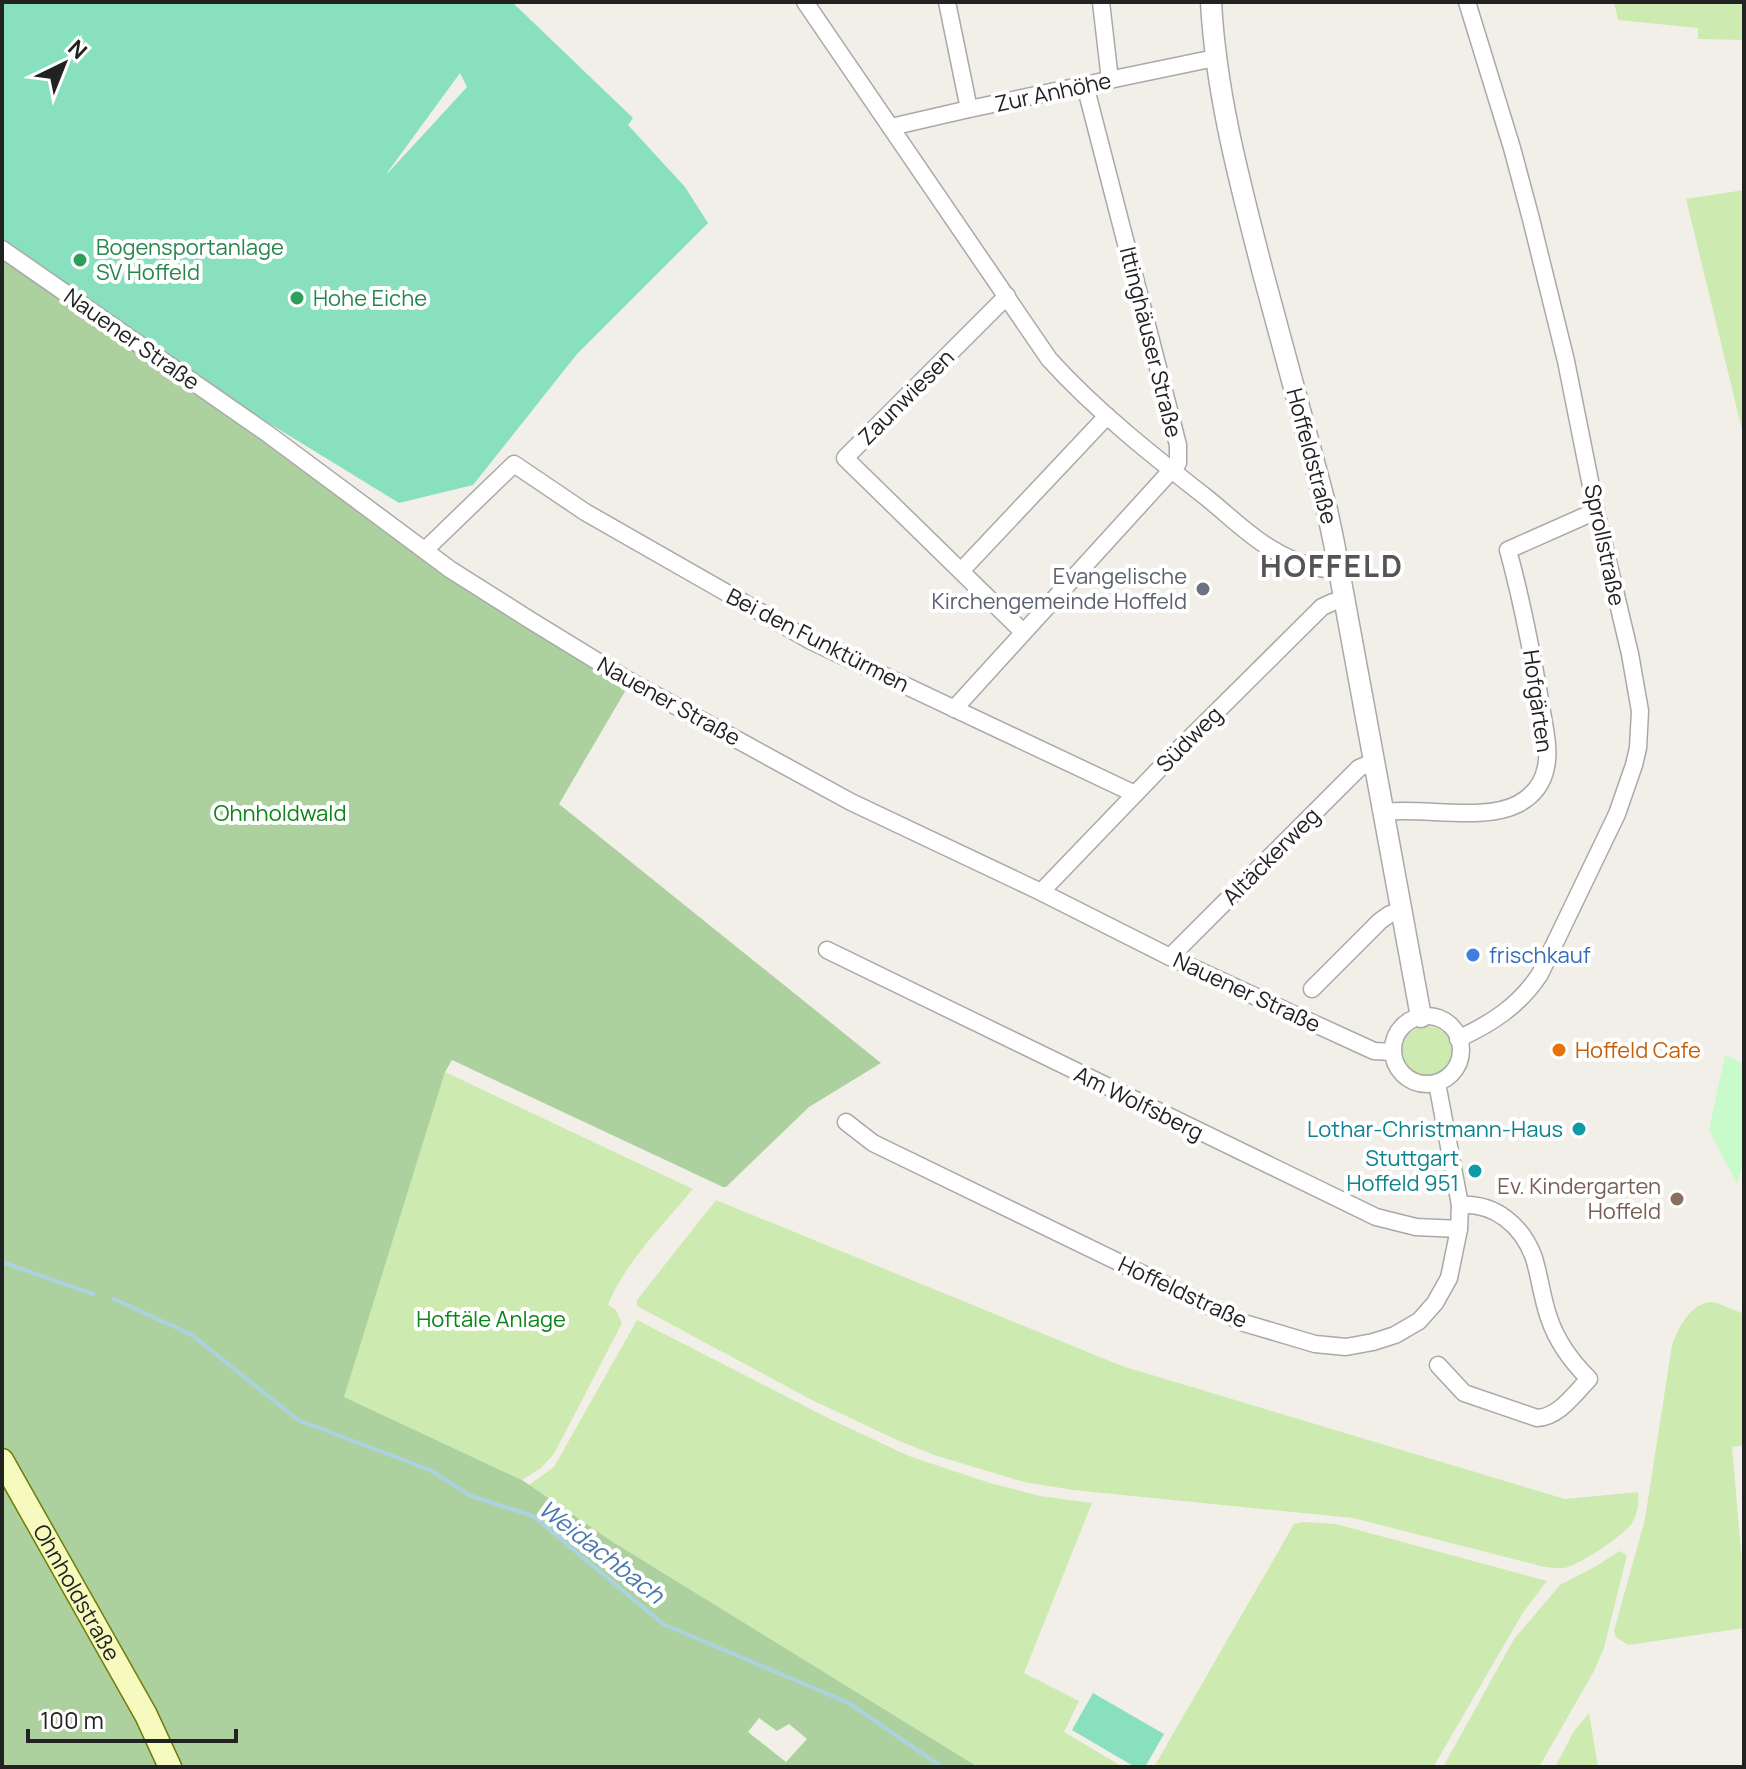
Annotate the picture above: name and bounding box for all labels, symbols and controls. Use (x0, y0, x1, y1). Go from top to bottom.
north arrow (24, 24, 104, 104)
text: N (62, 33, 94, 66)
street label: Zur Anhöhe (992, 65, 1114, 119)
place label: Bogensportanlage SV Hoffeld (96, 232, 284, 287)
street label: Ittinghäuser Straße (1113, 243, 1189, 441)
marker: Bogensportanlage SV Hoffeld (71, 251, 89, 269)
street label: Nauener Straße (58, 281, 206, 397)
place label: Hohe Eiche (313, 283, 427, 313)
marker: Hohe Eiche (288, 289, 306, 307)
street label: Zaunwiesen (852, 343, 960, 451)
street label: Hoffeldstraße (1279, 385, 1345, 527)
street label: Sprollstraße (1577, 481, 1633, 609)
district label: HOFFELD (1260, 545, 1404, 586)
place label: Evangelische Kirchengemeinde Hoffeld (932, 561, 1187, 616)
marker: Evangelische Kirchengemeinde Hoffeld (1194, 580, 1212, 598)
street label: Bei den Funktürmen (722, 581, 914, 699)
street label: Hofgärten (1516, 648, 1560, 754)
street label: Nauener Straße (592, 649, 746, 753)
street label: Südweg (1149, 699, 1229, 779)
park label: Ohnholdwald (214, 798, 346, 828)
street label: Altäckerweg (1216, 801, 1326, 911)
place label: frischkauf (1489, 940, 1591, 970)
street label: Nauener Straße (1169, 945, 1326, 1039)
marker: frischkauf (1464, 946, 1482, 964)
place label: Hoffeld Cafe (1575, 1035, 1701, 1065)
marker: Hoffeld Cafe (1550, 1041, 1568, 1059)
street label: Am Wolfsberg (1069, 1059, 1209, 1147)
place label: Lothar-Christmann-Haus (1307, 1114, 1563, 1144)
marker: Lothar-Christmann-Haus (1570, 1120, 1588, 1138)
place label: Stuttgart Hoffeld 951 (1346, 1143, 1459, 1198)
marker: Stuttgart Hoffeld 951 (1466, 1162, 1484, 1180)
place label: Ev. Kindergarten Hoffeld (1497, 1171, 1661, 1226)
marker: Ev. Kindergarten Hoffeld (1668, 1190, 1686, 1208)
street label: Hoffeldstraße (1114, 1249, 1253, 1335)
park label: Hoftäle Anlage (416, 1304, 566, 1334)
water label: Weidachbach (532, 1491, 672, 1611)
street label: Ohnholdstraße (26, 1519, 127, 1666)
scale bar (28, 1693, 236, 1743)
text: 100 m (40, 1703, 104, 1736)

